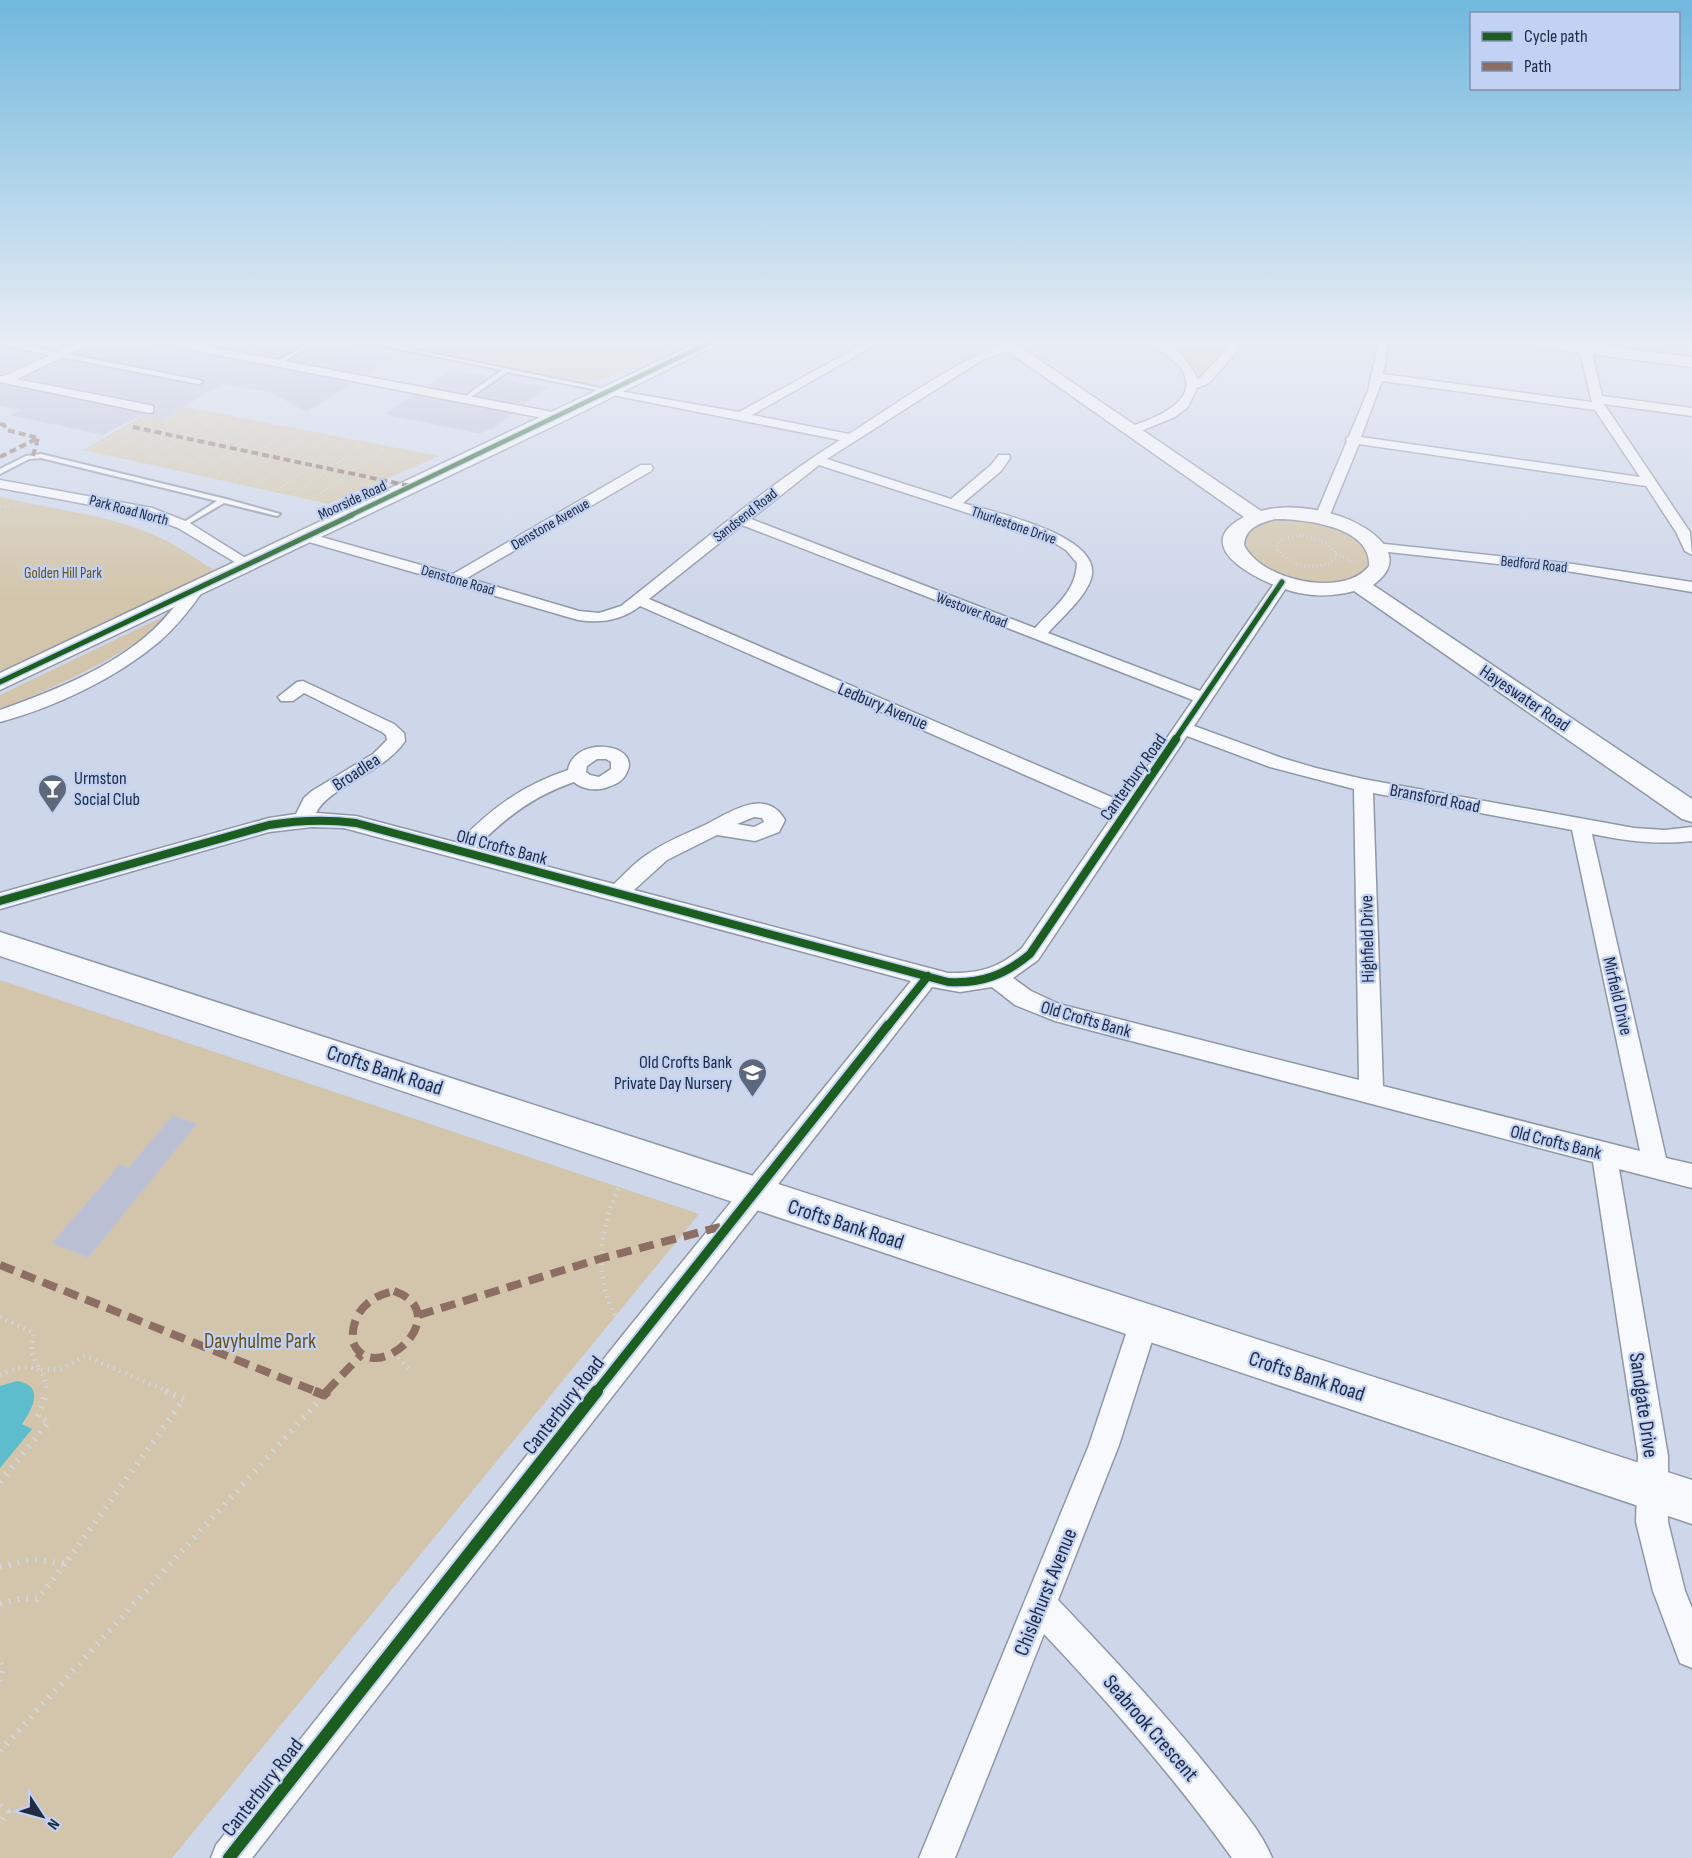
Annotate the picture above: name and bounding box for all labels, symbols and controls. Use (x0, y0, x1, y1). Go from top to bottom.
legend (1470, 12, 1680, 90)
text: Cycle path (1524, 26, 1588, 47)
text: Path (1524, 56, 1552, 77)
street label: Moorside Road (315, 476, 389, 525)
street label: Sandsend Road (709, 484, 781, 546)
street label: Park Road North (87, 491, 170, 530)
street label: Denstone Avenue (508, 494, 593, 555)
street label: Thurlestone Drive (969, 502, 1059, 549)
street label: Bedford Road (1500, 552, 1568, 577)
street label: Denstone Road (419, 561, 497, 600)
park label: Golden Hill Park (24, 564, 102, 583)
street label: Westover Road (933, 588, 1010, 633)
street label: Hayeswater Road (1476, 661, 1574, 736)
street label: Ledbury Avenue (835, 678, 931, 735)
street label: Canterbury Road (1096, 730, 1171, 825)
street label: Broadlea (329, 749, 384, 795)
place label: Urmston Social Club (74, 768, 140, 810)
bar icon: Urmston Social Club (37, 772, 69, 814)
street label: Bransford Road (1388, 779, 1482, 818)
street label: Old Crofts Bank (454, 825, 550, 870)
street label: Highfield Drive (1356, 895, 1379, 983)
street label: Mirfield Drive (1598, 955, 1637, 1037)
street label: Old Crofts Bank (1038, 997, 1134, 1042)
street label: Crofts Bank Road (324, 1040, 446, 1101)
place label: Old Crofts Bank Private Day Nursery (614, 1052, 732, 1094)
school or university icon: Old Crofts Bank Private Day Nursery (737, 1056, 769, 1098)
street label: Old Crofts Bank (1508, 1121, 1604, 1164)
street label: Crofts Bank Road (785, 1194, 907, 1255)
park label: Davyhulme Park (204, 1329, 316, 1354)
street label: Crofts Bank Road (1246, 1346, 1368, 1407)
street label: Canterbury Road (517, 1351, 610, 1459)
street label: Sandgate Drive (1624, 1351, 1663, 1459)
street label: Chislehurst Avenue (1009, 1525, 1082, 1659)
street label: Seabrook Crescent (1098, 1670, 1204, 1787)
street label: Canterbury Road (216, 1733, 309, 1841)
north arrow (12, 1786, 72, 1846)
text: N (43, 1815, 63, 1833)

